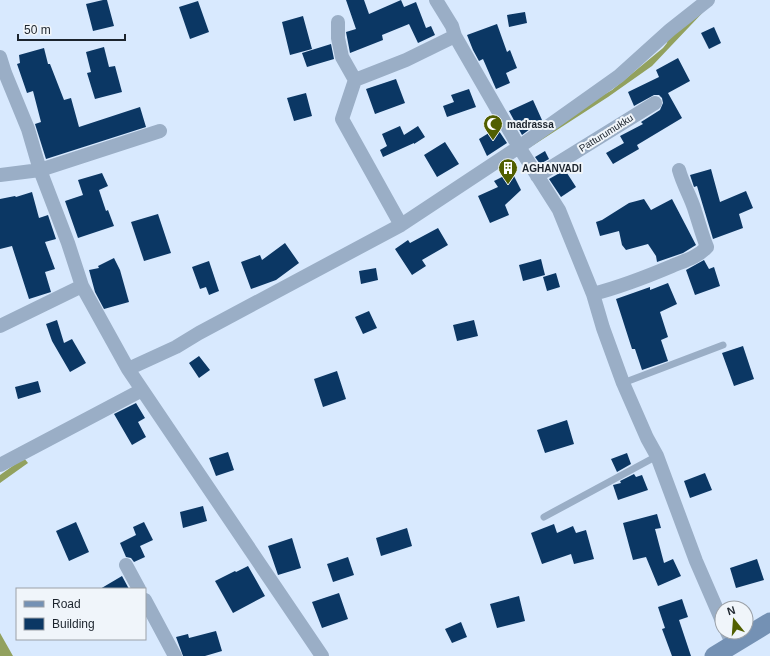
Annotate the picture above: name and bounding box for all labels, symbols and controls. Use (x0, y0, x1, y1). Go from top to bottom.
scale bar (18, 16, 125, 42)
text: 50 m (24, 23, 51, 37)
street label: Patturumukku (577, 112, 635, 154)
mosque icon: madrassa (482, 113, 504, 141)
place label: madrassa (507, 119, 554, 130)
building icon: AGHANVADI (497, 157, 519, 185)
place label: AGHANVADI (522, 163, 582, 174)
legend (16, 588, 146, 640)
text: Road (52, 597, 81, 611)
north arrow (714, 600, 754, 640)
text: N (726, 604, 737, 617)
text: Building (52, 617, 95, 631)

